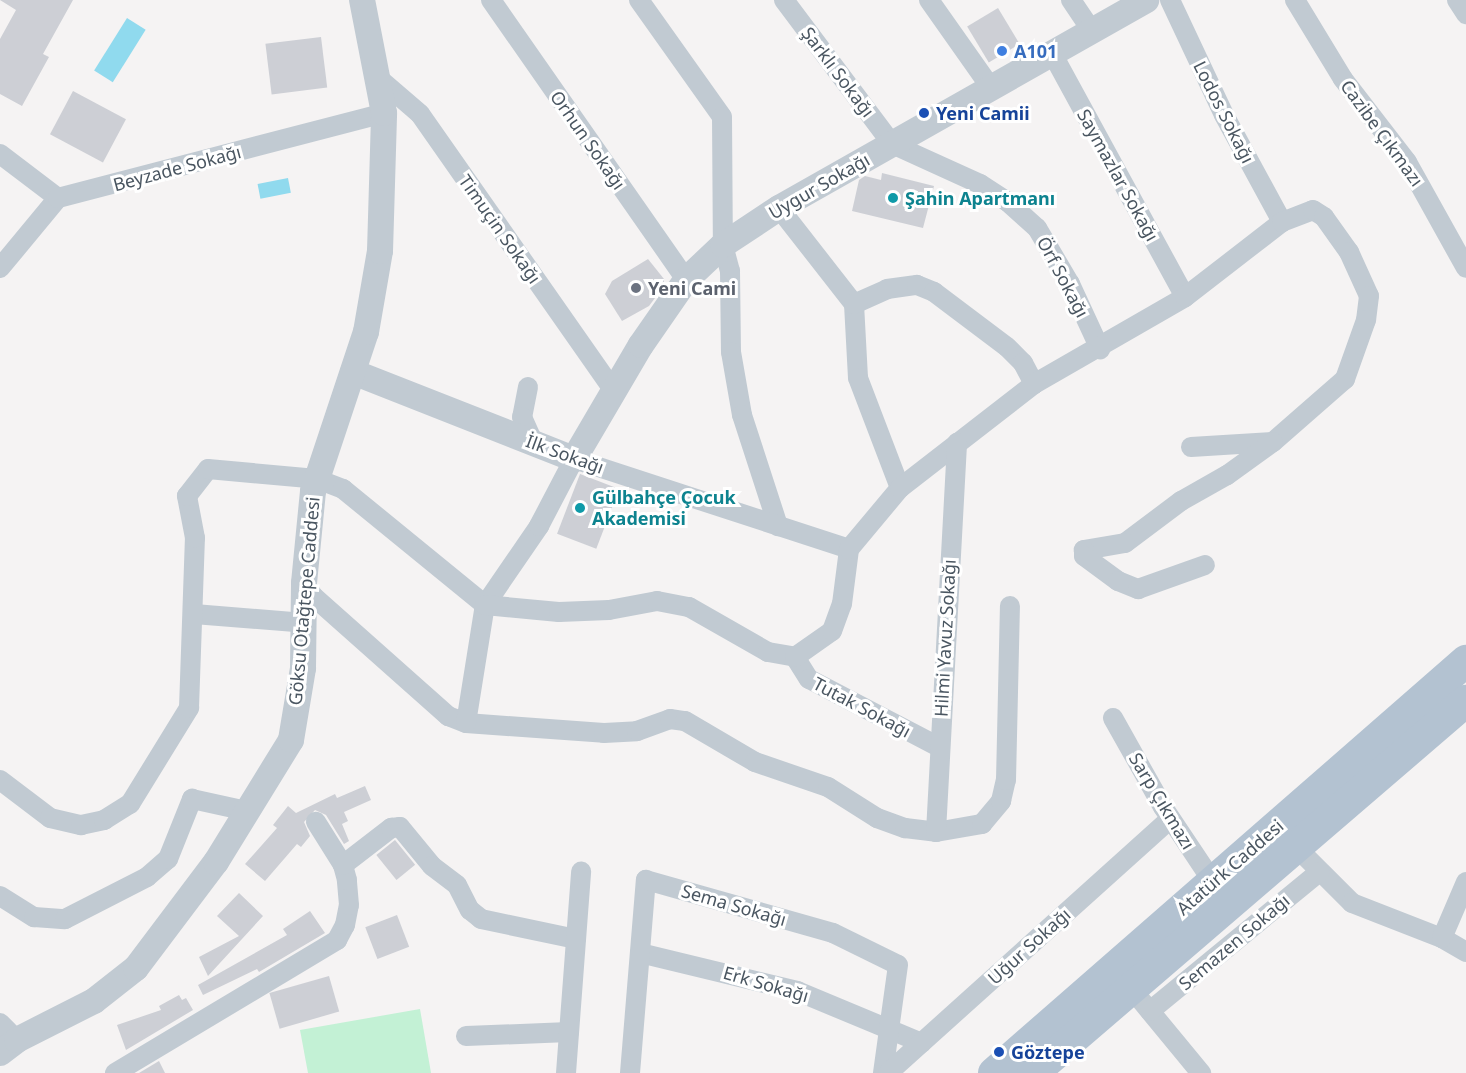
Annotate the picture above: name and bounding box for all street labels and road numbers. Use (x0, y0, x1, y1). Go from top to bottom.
street label: Şarklı Sokağı (797, 23, 879, 121)
street label: Lodos Sokağı (1189, 57, 1259, 167)
street label: Cazibe Çıkmazı (1336, 76, 1428, 190)
street label: Orhun Sokağı (546, 86, 630, 194)
street label: Saymazlar Sokağı (1073, 105, 1163, 245)
street label: Beyzade Sokağı (111, 141, 243, 195)
street label: Uygur Sokağı (765, 148, 873, 224)
street label: Timuçin Sokağı (454, 170, 546, 288)
street label: Örf Sokağı (1033, 233, 1093, 321)
street label: İlk Sokağı (523, 430, 607, 478)
street label: Göksu Otağtepe Caddesi (284, 496, 324, 706)
street label: Hilmi Yavuz Sokağı (930, 559, 960, 717)
street label: Tutak Sokağı (810, 672, 914, 742)
street label: Sarp Çıkmazı (1125, 749, 1199, 853)
street label: Atatürk Caddesi (1172, 815, 1288, 919)
street label: Sema Sokağı (679, 880, 789, 930)
street label: Semazen Sokağı (1174, 890, 1294, 994)
street label: Uğur Sokağı (983, 903, 1075, 989)
street label: Erk Sokağı (721, 961, 811, 1007)

